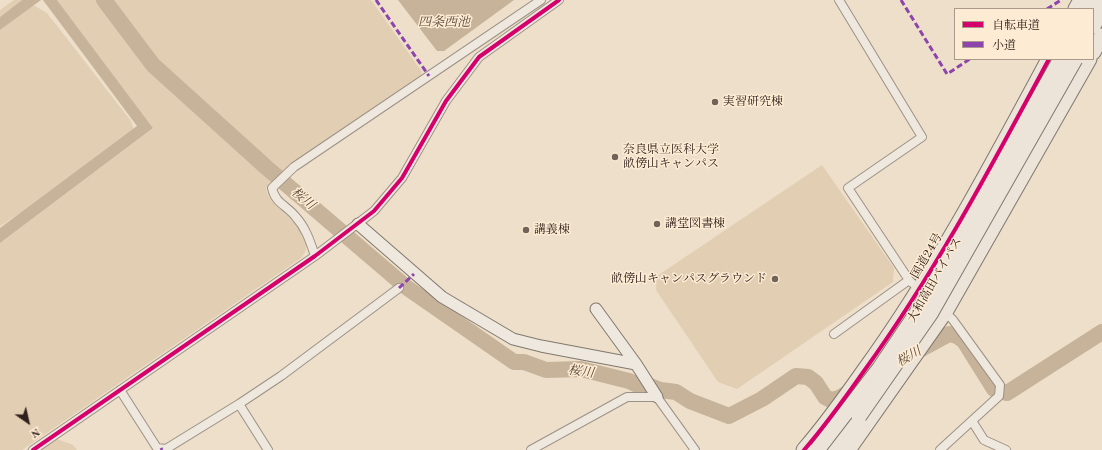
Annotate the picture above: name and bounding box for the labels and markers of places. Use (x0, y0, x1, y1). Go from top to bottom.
place label: 実習研究棟 (723, 95, 783, 109)
marker: 実習研究棟 (710, 97, 720, 107)
place label: 奈良県立医科大学 畝傍山キャンパス (623, 143, 719, 171)
marker: 奈良県立医科大学 畝傍山キャンパス (610, 152, 620, 162)
place label: 講堂図書棟 (665, 217, 725, 231)
marker: 講堂図書棟 (652, 219, 662, 229)
place label: 講義棟 (534, 223, 570, 237)
marker: 講義棟 (521, 225, 531, 235)
place label: 畝傍山キャンパスグラウンド (611, 272, 767, 286)
marker: 畝傍山キャンパスグラウンド (770, 274, 780, 284)

